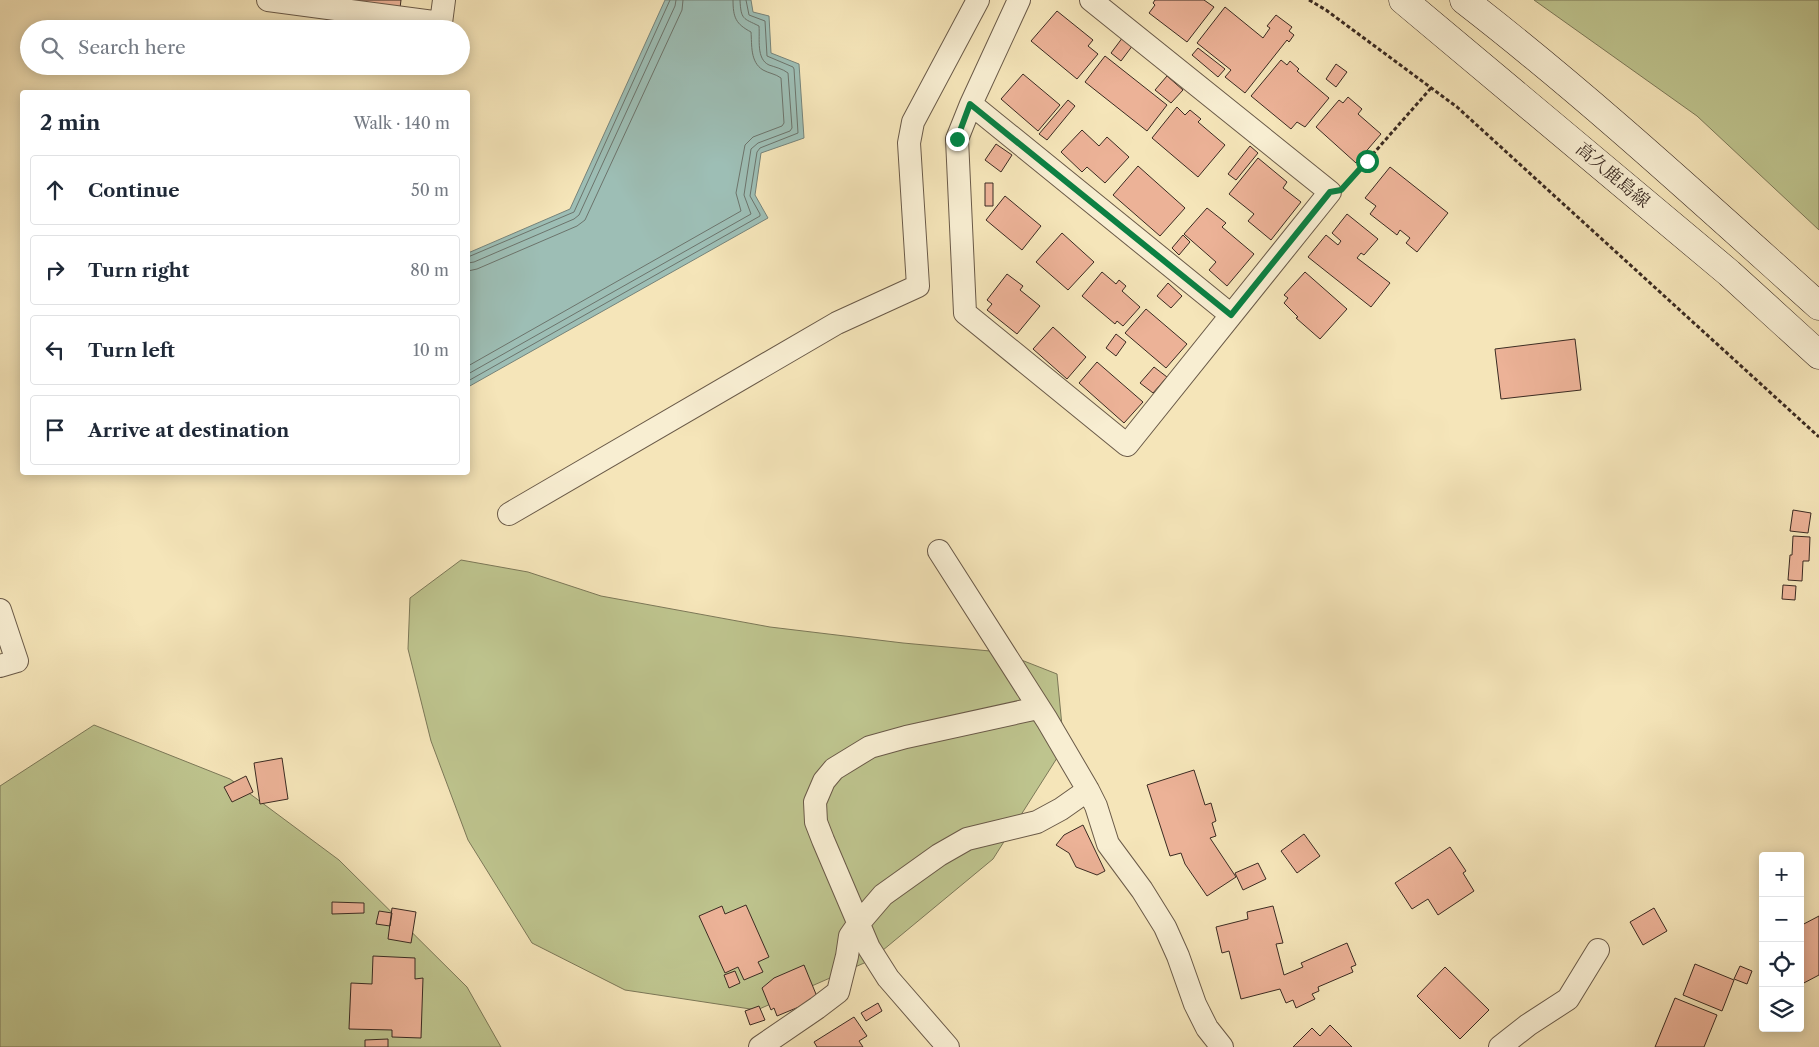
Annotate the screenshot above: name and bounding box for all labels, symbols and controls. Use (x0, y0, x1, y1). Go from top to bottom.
search box (20, 20, 470, 75)
icon: search (38, 34, 66, 62)
text: Search here (78, 36, 186, 59)
text: 2 min (40, 110, 100, 135)
text: Walk · 140 m (353, 113, 450, 133)
route end (946, 128, 969, 151)
street label: 高久鹿島線 (1571, 138, 1655, 212)
route start (1356, 150, 1379, 173)
icon: ahead (41, 176, 69, 204)
text: Continue (88, 179, 180, 202)
text: 50 m (411, 180, 449, 200)
icon: right (41, 256, 69, 284)
text: Turn right (88, 259, 189, 282)
text: 80 m (410, 260, 449, 280)
icon: left (41, 336, 69, 364)
text: Turn left (88, 339, 175, 362)
text: 10 m (413, 340, 449, 360)
icon: arrive (41, 416, 69, 444)
text: Arrive at destination (88, 419, 289, 442)
map controls (1759, 852, 1804, 1032)
button: + (1759, 852, 1804, 897)
button: − (1759, 897, 1804, 942)
button: locate (1759, 942, 1804, 987)
button: layers (1759, 987, 1804, 1032)

